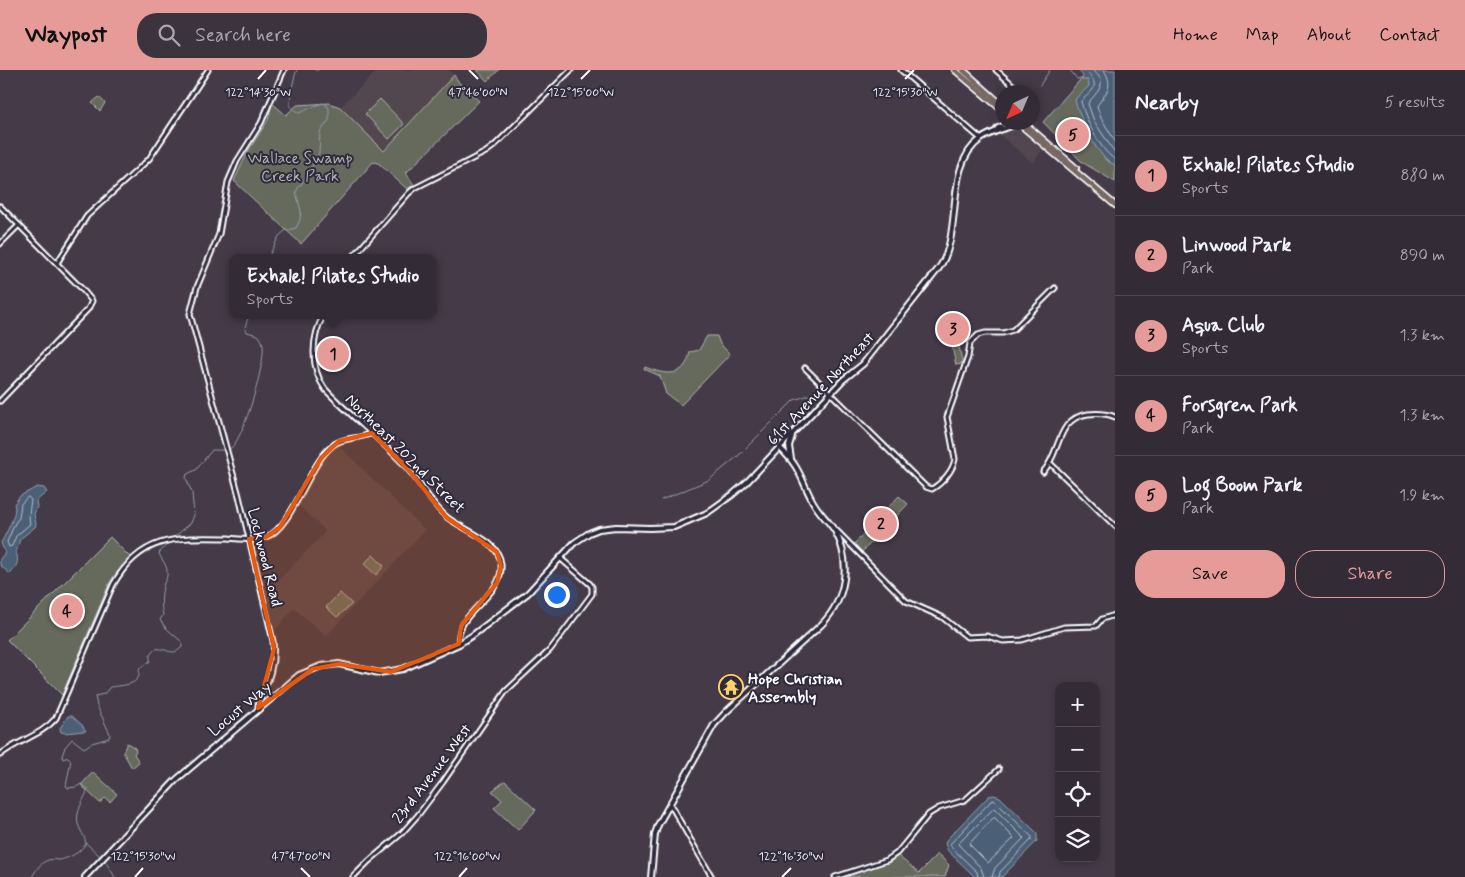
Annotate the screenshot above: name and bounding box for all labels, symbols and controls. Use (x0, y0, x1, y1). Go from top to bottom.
search box (137, 13, 487, 58)
text: Waypost (25, 20, 107, 51)
icon: search (155, 21, 183, 49)
text: Search here (195, 23, 291, 48)
text: Home (1173, 23, 1218, 47)
text: Map (1246, 23, 1279, 47)
text: About (1307, 23, 1351, 47)
text: Contact (1379, 23, 1440, 47)
text: 122°14'30"W (225, 85, 291, 101)
text: 47°46'00"N (448, 85, 508, 101)
text: 122°15'00"W (548, 85, 614, 101)
text: 122°15'30"W (873, 85, 937, 101)
north arrow (995, 85, 1040, 130)
text: Nearby (1135, 89, 1199, 117)
text: 5 results (1385, 92, 1445, 113)
pin: 5 (1057, 116, 1089, 154)
park label: Wallace Swamp Creek Park (248, 148, 352, 187)
text: Exhale! Pilates Studio (1182, 153, 1354, 178)
text: 1 (1147, 165, 1155, 186)
text: 880 m (1401, 165, 1445, 186)
text: Sports (1182, 178, 1228, 199)
text: Linwood Park (1182, 233, 1291, 258)
text: 2 (1147, 245, 1155, 266)
text: 890 m (1400, 245, 1445, 266)
popup (229, 254, 437, 319)
text: Park (1182, 258, 1214, 279)
text: Exhale! Pilates Studio (247, 264, 419, 289)
text: Sports (247, 289, 293, 310)
pin: 3 (937, 310, 969, 348)
text: Aqua Club (1182, 313, 1265, 338)
text: 3 (1147, 325, 1155, 346)
text: 1.3 km (1400, 325, 1445, 346)
street label: 61st Avenue Northeast (763, 328, 879, 450)
pin: 1 (317, 335, 349, 373)
text: Sports (1182, 338, 1228, 359)
street label: Northeast 202nd Street (340, 389, 470, 519)
text: Forsgren Park (1182, 393, 1298, 418)
text: 4 (1146, 405, 1156, 426)
text: 1.3 km (1400, 405, 1445, 426)
text: Park (1182, 418, 1214, 439)
text: Log Boom Park (1182, 473, 1302, 498)
text: 5 (1146, 485, 1156, 506)
text: 1.9 km (1399, 485, 1445, 506)
text: Park (1182, 498, 1214, 519)
pin: 2 (865, 505, 897, 543)
street label: Lockwood Road (242, 506, 287, 609)
button: Save (1135, 550, 1285, 598)
button: Share (1295, 550, 1445, 598)
your location (544, 582, 570, 608)
pin: 4 (51, 592, 83, 630)
place label: Hope Christian Assembly (748, 669, 842, 708)
temple icon: Hope Christian Assembly (718, 674, 744, 700)
street label: Locust Way (204, 677, 276, 742)
map controls (1055, 682, 1100, 862)
button: + (1055, 682, 1100, 727)
street label: 23rd Avenue West (388, 720, 477, 828)
button: − (1055, 727, 1100, 772)
button: locate (1055, 772, 1100, 817)
button: layers (1055, 817, 1100, 862)
text: 122°15'30"W (111, 849, 175, 865)
text: 47°47'00"N (272, 849, 330, 865)
text: 122°16'00"W (434, 849, 500, 865)
text: 122°16'30"W (759, 849, 824, 865)

